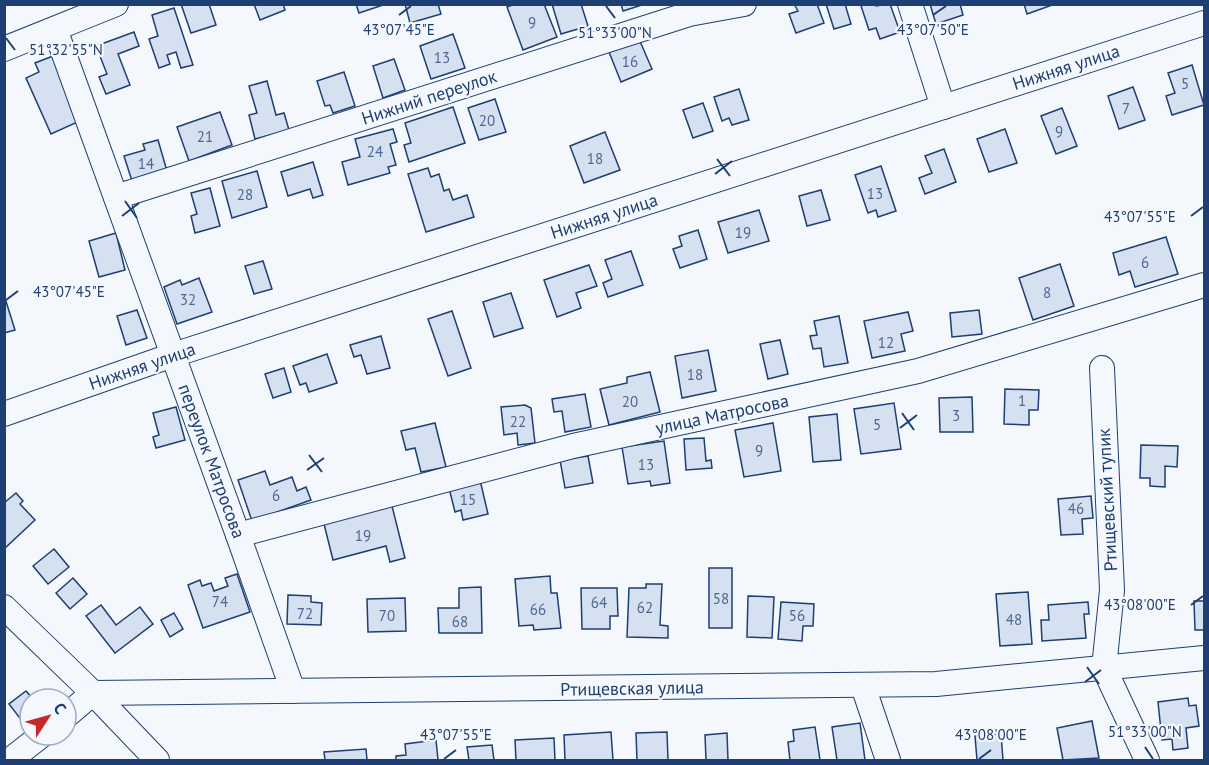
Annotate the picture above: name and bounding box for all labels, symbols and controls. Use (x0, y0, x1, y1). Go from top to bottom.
house number: 9 (528, 13, 536, 32)
text: 43°07'45"E (363, 20, 435, 39)
text: 43°07'50"E (897, 20, 969, 39)
text: 51°33'00"N (578, 23, 652, 42)
street label: Нижняя улица (1010, 39, 1122, 95)
text: 51°32'55"N (29, 40, 103, 59)
house number: 13 (434, 48, 450, 67)
house number: 16 (622, 52, 638, 71)
street label: Нижний переулок (359, 64, 500, 130)
house number: 5 (1181, 74, 1189, 93)
house number: 7 (1122, 99, 1130, 118)
house number: 20 (479, 111, 495, 130)
house number: 9 (1055, 122, 1063, 141)
house number: 21 (197, 127, 213, 146)
house number: 24 (367, 142, 383, 161)
house number: 18 (587, 149, 603, 168)
house number: 14 (138, 154, 154, 173)
house number: 13 (867, 184, 883, 203)
house number: 28 (237, 185, 253, 204)
street label: Нижняя улица (548, 188, 660, 244)
text: 43°07'55"E (1104, 207, 1176, 226)
house number: 19 (735, 223, 751, 242)
house number: 6 (1141, 253, 1149, 272)
text: 43°07'45"E (33, 282, 105, 301)
house number: 8 (1043, 283, 1051, 302)
house number: 32 (180, 290, 196, 309)
house number: 12 (878, 333, 894, 352)
street label: Нижняя улица (86, 337, 198, 395)
house number: 18 (687, 365, 703, 384)
street label: переулок Матросова (173, 381, 251, 541)
street label: улица Матросова (653, 389, 791, 439)
house number: 1 (1018, 391, 1026, 410)
house number: 20 (622, 392, 638, 411)
house number: 3 (952, 406, 960, 425)
house number: 22 (510, 412, 526, 431)
house number: 5 (873, 415, 881, 434)
street label: Ртищевский тупик (1092, 428, 1122, 572)
house number: 9 (755, 441, 763, 460)
house number: 13 (638, 455, 654, 474)
house number: 6 (272, 486, 280, 505)
house number: 15 (460, 490, 476, 509)
house number: 46 (1068, 499, 1084, 518)
house number: 19 (355, 526, 371, 545)
house number: 58 (713, 589, 729, 608)
house number: 74 (212, 592, 228, 611)
house number: 64 (591, 593, 607, 612)
text: 43°08'00"E (1104, 595, 1176, 614)
house number: 62 (637, 598, 653, 617)
house number: 66 (530, 600, 546, 619)
house number: 72 (297, 604, 313, 623)
house number: 70 (379, 606, 395, 625)
house number: 56 (789, 606, 805, 625)
house number: 48 (1006, 610, 1022, 629)
house number: 68 (452, 612, 468, 631)
street label: Ртищевская улица (560, 675, 704, 701)
north arrow (18, 687, 78, 747)
text: С (49, 699, 71, 718)
text: 51°33'00"N (1108, 722, 1182, 741)
text: 43°07'55"E (420, 725, 492, 744)
text: 43°08'00"E (955, 725, 1027, 744)

